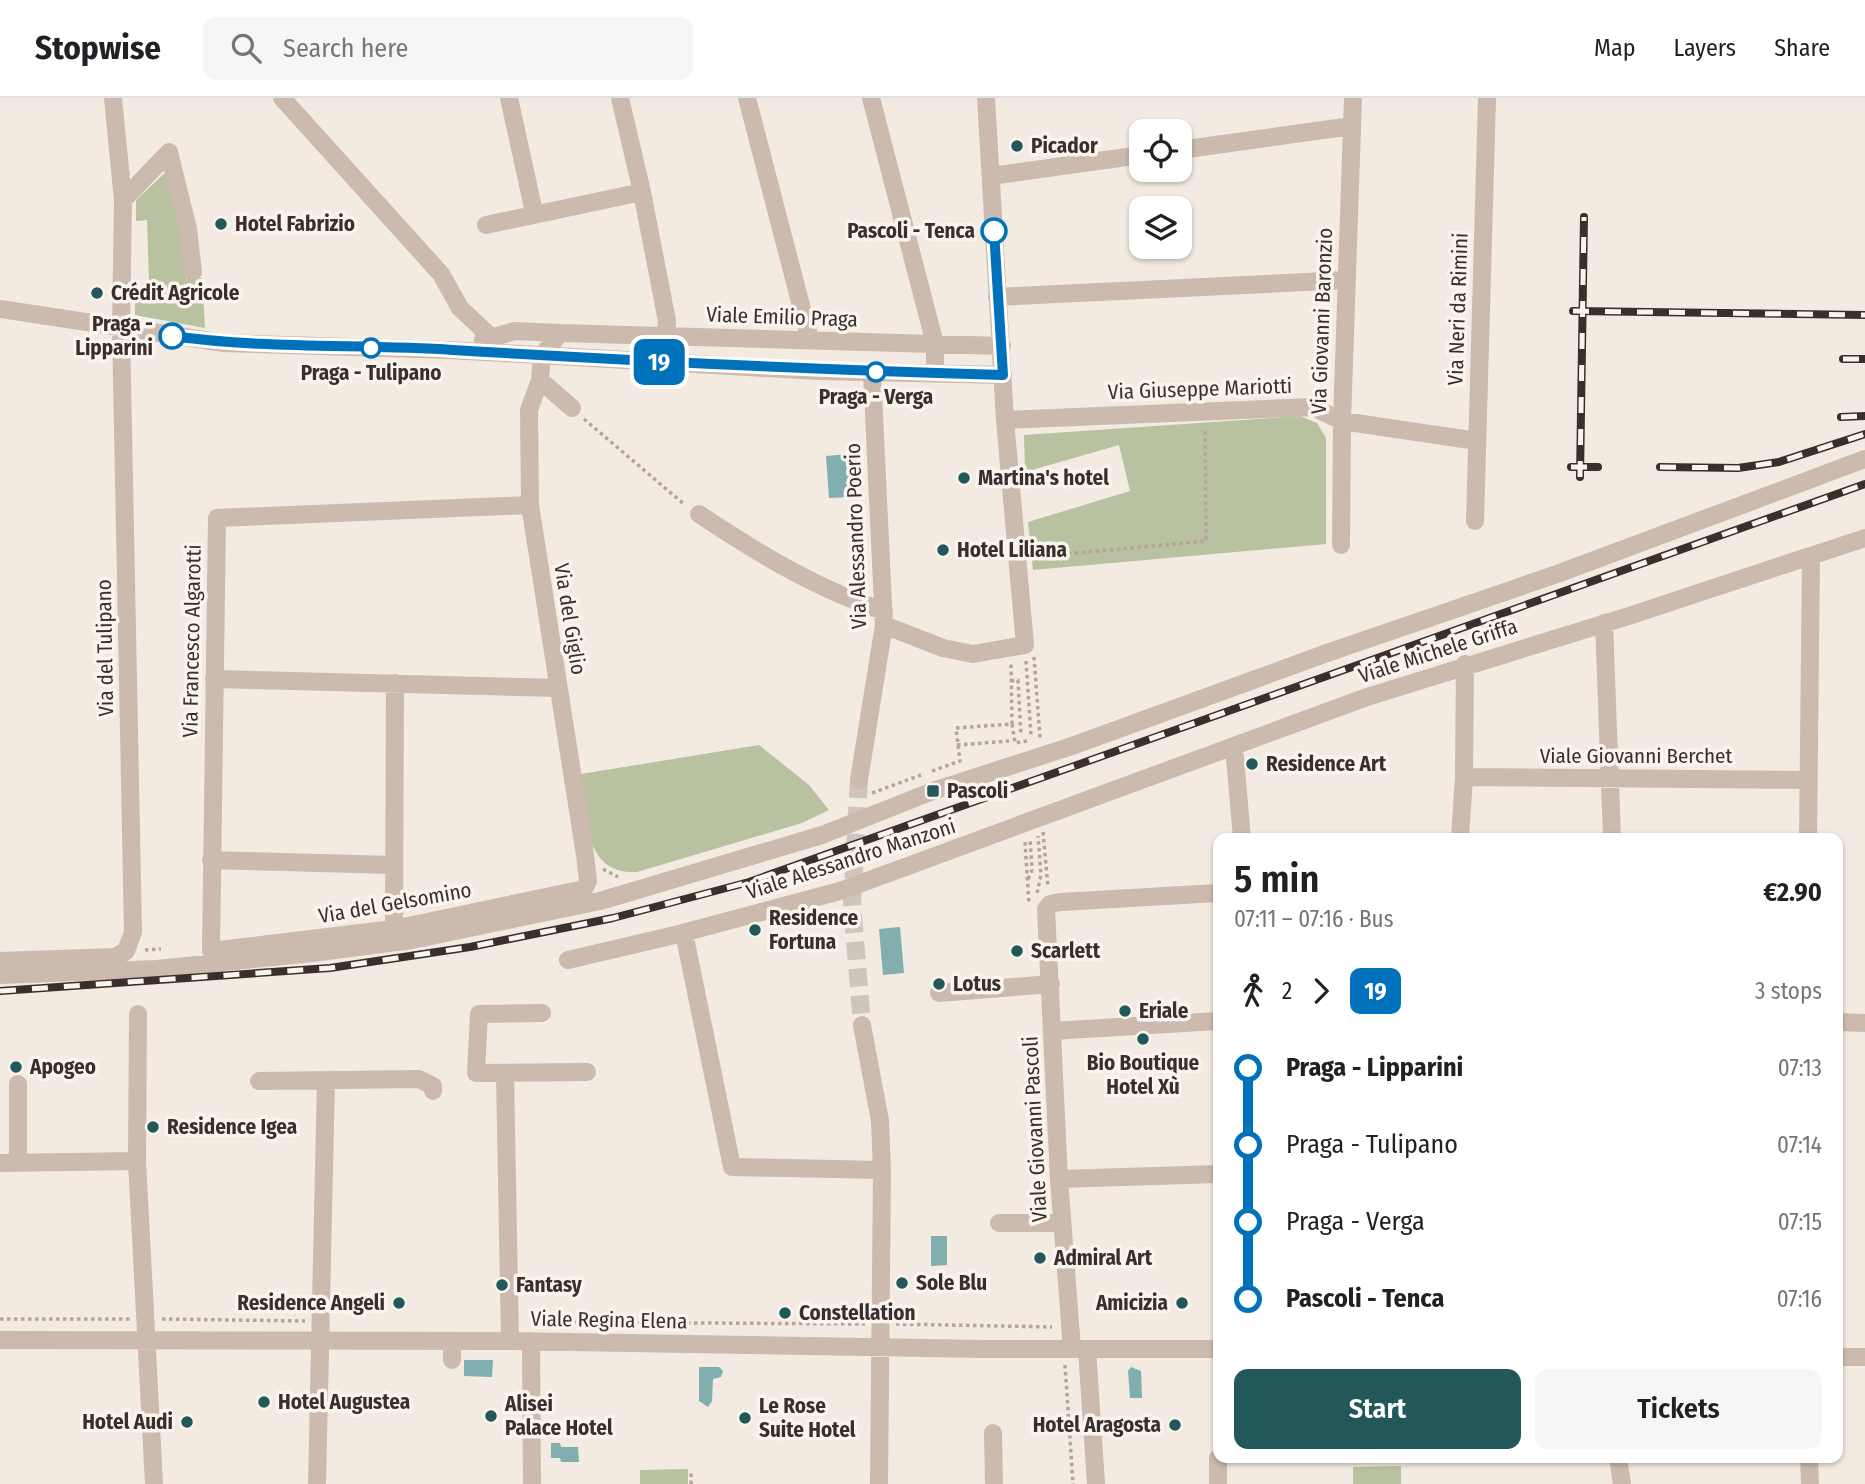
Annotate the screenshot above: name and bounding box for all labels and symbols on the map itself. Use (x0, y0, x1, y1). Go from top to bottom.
place label: Picador (1031, 133, 1098, 159)
marker: Picador (1009, 138, 1025, 154)
place label: Hotel Fabrizio (235, 211, 355, 237)
marker: Hotel Fabrizio (213, 216, 229, 232)
place label: Pascoli - Tenca (847, 218, 975, 244)
marker: Pascoli - Tenca (981, 218, 1007, 244)
street label: Via Giovanni Baronzio (1306, 227, 1338, 415)
street label: Via Neri da Rimini (1442, 232, 1474, 386)
place label: Crédit Agricole (111, 280, 240, 306)
marker: Crédit Agricole (89, 285, 105, 301)
street label: Viale Emilio Praga (706, 301, 858, 333)
place label: Praga - Lipparini (75, 311, 153, 361)
marker: Praga - Lipparini (159, 323, 185, 349)
marker: Praga - Tulipano (361, 338, 381, 358)
line badge: 19 (628, 339, 690, 385)
place label: Praga - Tulipano (301, 360, 441, 386)
marker: Praga - Verga (866, 362, 886, 382)
street label: Via Giuseppe Mariotti (1107, 373, 1293, 405)
place label: Praga - Verga (819, 384, 933, 410)
street label: Via Alessandro Poerio (840, 442, 872, 630)
place label: Martina's hotel (978, 465, 1109, 491)
marker: Martina's hotel (956, 470, 972, 486)
place label: Hotel Liliana (957, 537, 1067, 563)
marker: Hotel Liliana (935, 542, 951, 558)
street label: Via Francesco Algarotti (177, 544, 207, 738)
street label: Via del Giglio (548, 561, 592, 677)
street label: Via del Tulipano (91, 579, 119, 717)
street label: Viale Michele Griffa (1355, 613, 1521, 689)
street label: Viale Giovanni Berchet (1540, 743, 1732, 769)
place label: Residence Art (1266, 751, 1387, 777)
marker: Residence Art (1244, 756, 1260, 772)
place label: Pascoli (947, 778, 1008, 804)
marker: Pascoli (925, 783, 941, 799)
street label: Viale Alessandro Manzoni (743, 813, 959, 905)
street label: Via del Gelsomino (316, 877, 474, 929)
place label: Residence Fortuna (769, 905, 859, 955)
marker: Residence Fortuna (747, 922, 763, 938)
place label: Scarlett (1031, 938, 1101, 964)
marker: Scarlett (1009, 943, 1025, 959)
place label: Lotus (953, 971, 1001, 997)
marker: Lotus (931, 976, 947, 992)
place label: Eriale (1139, 998, 1189, 1024)
marker: Eriale (1117, 1003, 1133, 1019)
marker: Bio Boutique Hotel Xù (1135, 1031, 1151, 1047)
street label: Viale Giovanni Pascoli (1017, 1035, 1053, 1223)
place label: Bio Boutique Hotel Xù (1087, 1050, 1200, 1100)
place label: Apogeo (29, 1054, 96, 1080)
marker: Apogeo (8, 1059, 24, 1075)
place label: Residence Igea (167, 1114, 297, 1140)
marker: Residence Igea (145, 1119, 161, 1135)
place label: Admiral Art (1053, 1245, 1153, 1271)
marker: Admiral Art (1032, 1250, 1048, 1266)
place label: Sole Blu (916, 1270, 987, 1296)
place label: Fantasy (516, 1272, 583, 1298)
marker: Sole Blu (894, 1275, 910, 1291)
marker: Fantasy (494, 1277, 510, 1293)
place label: Residence Angeli (237, 1290, 385, 1316)
place label: Amicizia (1095, 1290, 1168, 1316)
marker: Residence Angeli (391, 1295, 407, 1311)
marker: Amicizia (1174, 1295, 1190, 1311)
place label: Constellation (799, 1300, 916, 1326)
marker: Constellation (777, 1305, 793, 1321)
street label: Viale Regina Elena (530, 1306, 688, 1334)
place label: Hotel Augustea (278, 1389, 410, 1415)
place label: Alisei Palace Hotel (504, 1391, 613, 1441)
place label: Le Rose Suite Hotel (759, 1393, 856, 1443)
marker: Hotel Augustea (256, 1394, 272, 1410)
marker: Alisei Palace Hotel (483, 1408, 499, 1424)
place label: Hotel Audi (82, 1409, 173, 1435)
marker: Le Rose Suite Hotel (737, 1410, 753, 1426)
place label: Hotel Aragosta (1033, 1412, 1161, 1438)
marker: Hotel Audi (179, 1414, 195, 1430)
marker: Hotel Aragosta (1167, 1417, 1183, 1433)

